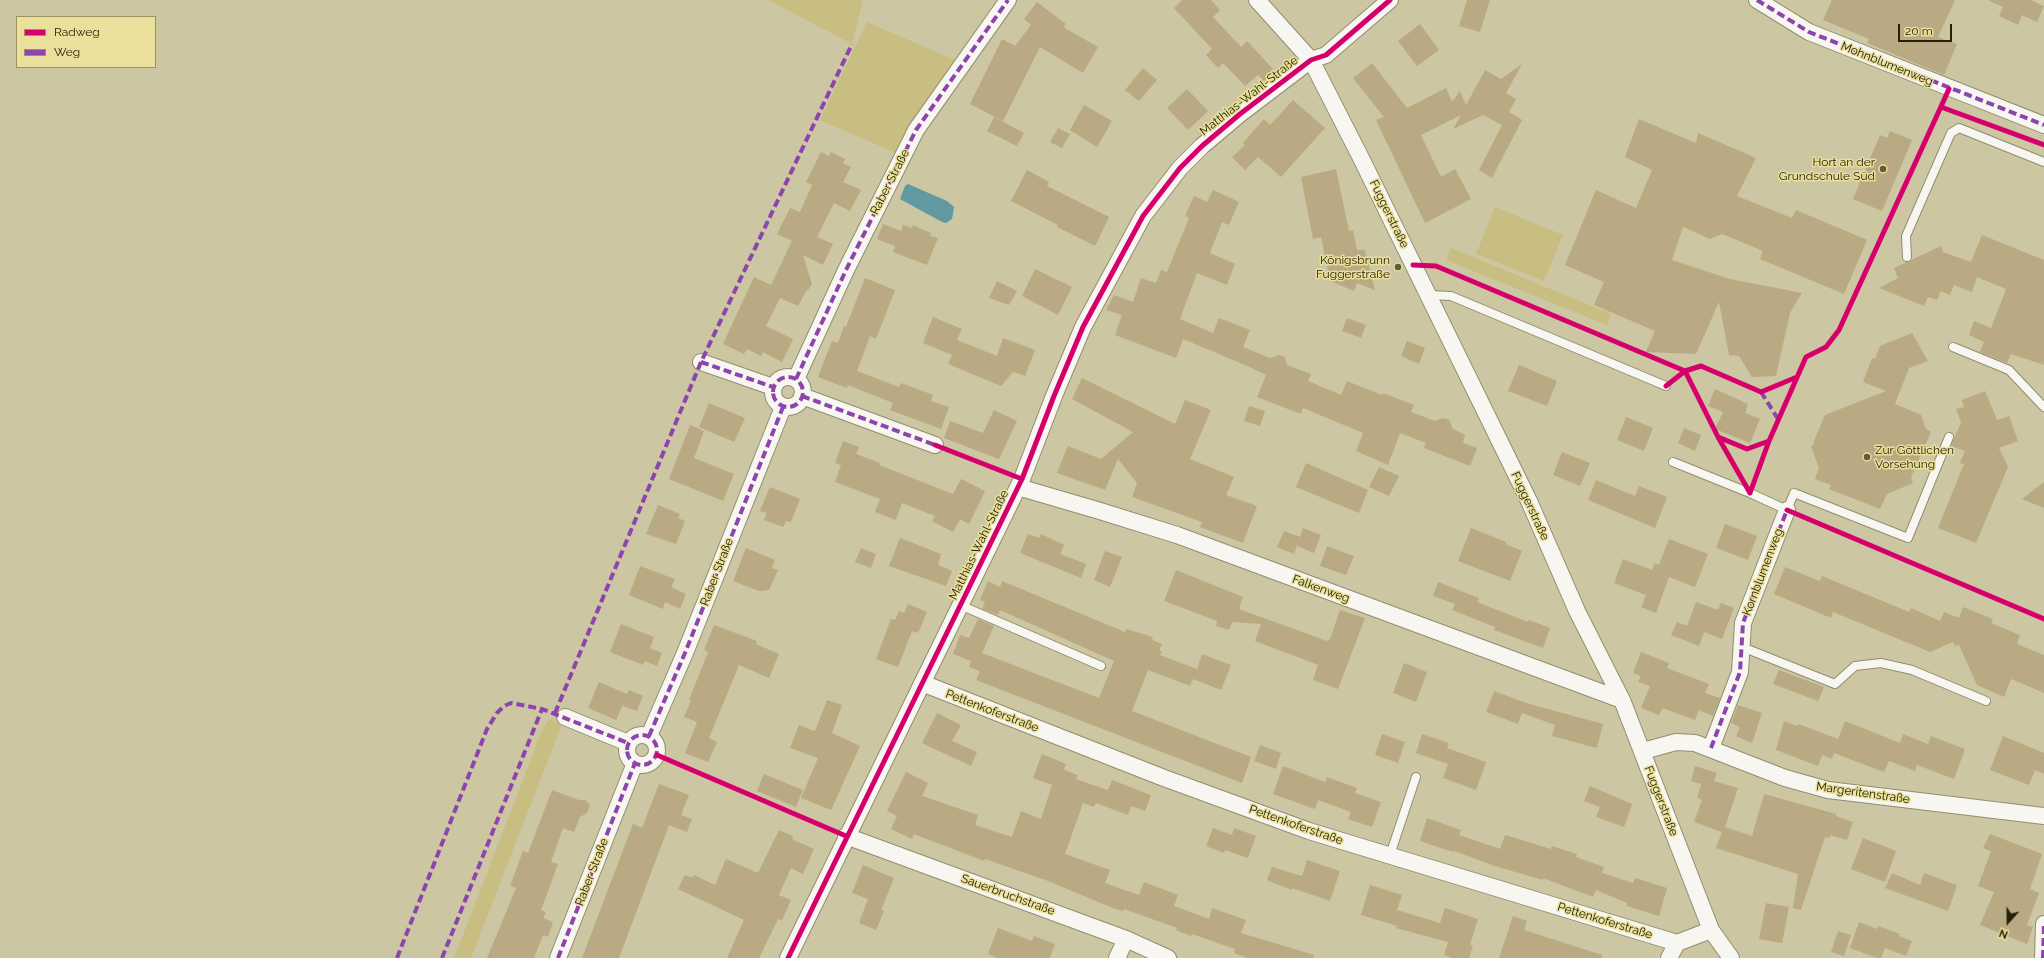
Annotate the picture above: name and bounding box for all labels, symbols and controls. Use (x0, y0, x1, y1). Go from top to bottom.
legend (16, 16, 156, 68)
scale bar (1900, 16, 1954, 42)
text: 20 m (1905, 24, 1933, 38)
text: Radweg (54, 25, 100, 39)
street label: Mohnblumenweg (1839, 39, 1935, 89)
text: Weg (54, 45, 80, 59)
street label: Matthias-Wahl-Straße (1197, 53, 1301, 139)
street label: Raber Straße (867, 147, 913, 217)
place label: Hort an der Grundschule Süd (1779, 155, 1875, 183)
marker: Hort an der Grundschule Süd (1878, 164, 1888, 174)
street label: Fuggerstraße (1366, 178, 1412, 250)
place label: Königsbrunn Fuggerstraße (1316, 253, 1390, 281)
marker: Königsbrunn Fuggerstraße (1393, 262, 1403, 272)
place label: Zur Göttlichen Vorsehung (1875, 443, 1954, 471)
marker: Zur Göttlichen Vorsehung (1862, 452, 1872, 462)
street label: Fuggerstraße (1508, 469, 1552, 543)
street label: Matthias-Wahl-Straße (946, 488, 1012, 602)
street label: Kornblumenweg (1740, 526, 1786, 618)
street label: Raber Straße (697, 536, 737, 608)
street label: Falkenweg (1290, 572, 1352, 606)
street label: Pettenkoferstraße (943, 687, 1041, 735)
street label: Fuggerstraße (1641, 764, 1681, 838)
street label: Margeritenstraße (1815, 779, 1911, 807)
street label: Pettenkoferstraße (1247, 802, 1345, 848)
street label: Raber Straße (572, 836, 612, 908)
street label: Sauerbruchstraße (959, 871, 1057, 919)
street label: Pettenkoferstraße (1556, 900, 1654, 942)
north arrow (1988, 902, 2028, 942)
text: N (1997, 926, 2010, 941)

